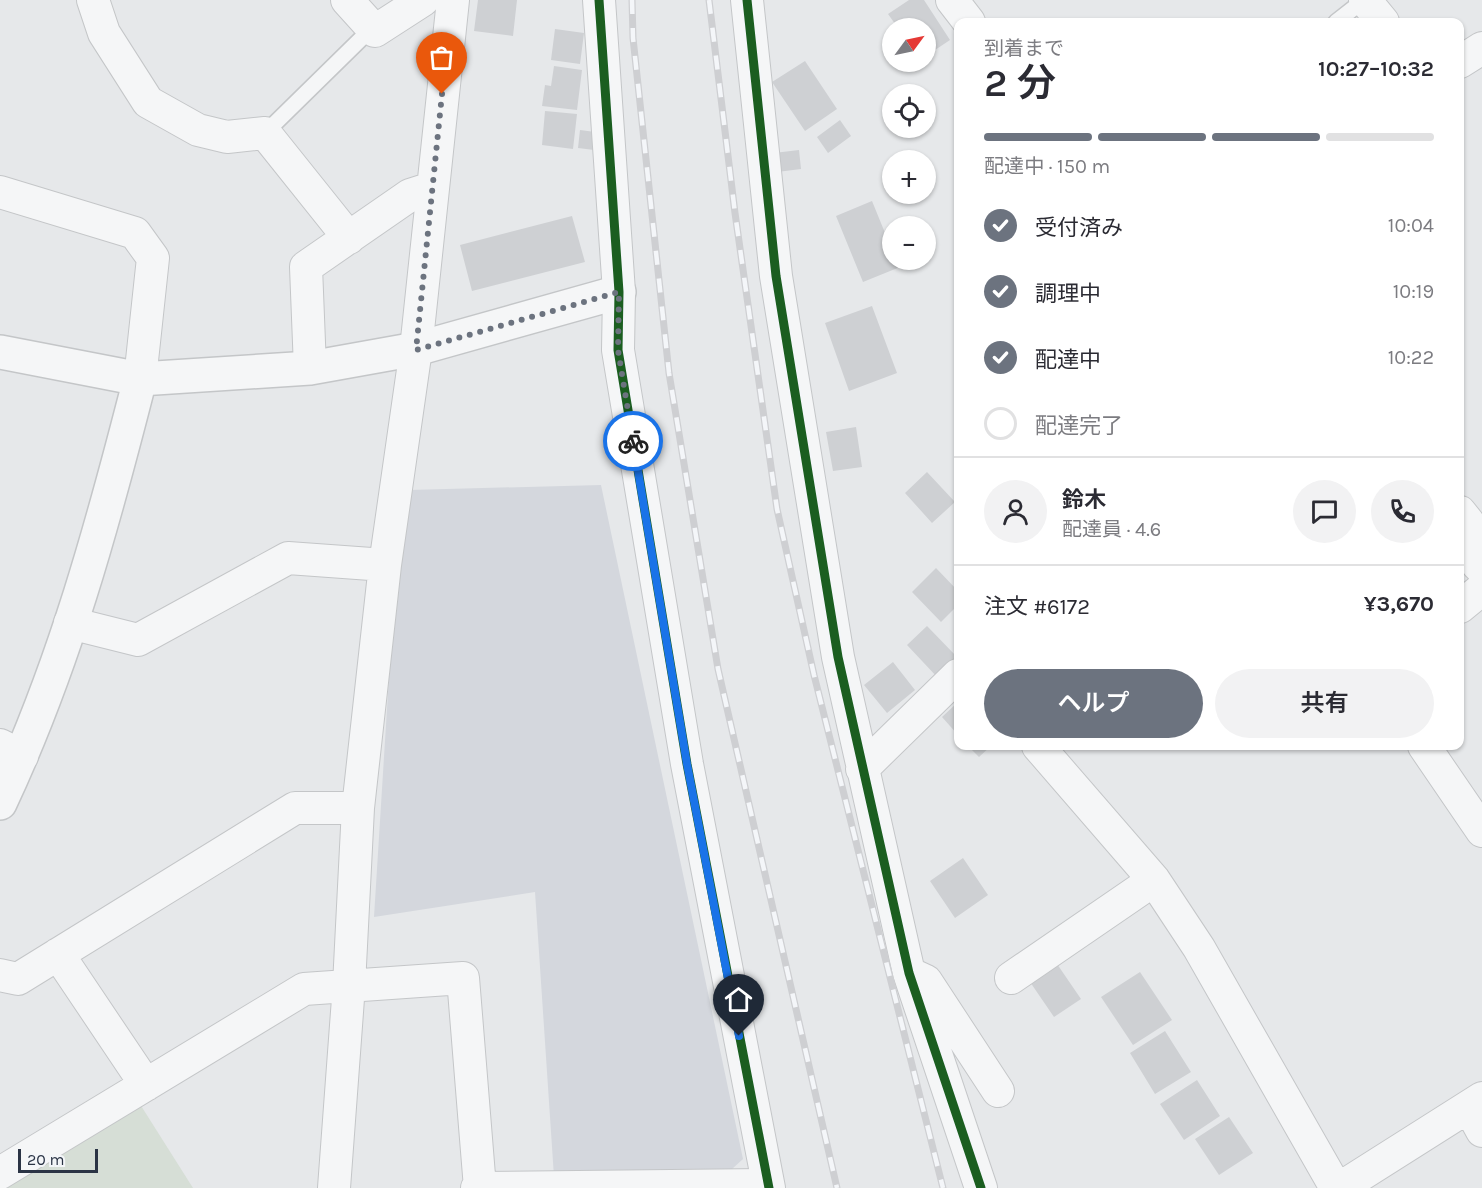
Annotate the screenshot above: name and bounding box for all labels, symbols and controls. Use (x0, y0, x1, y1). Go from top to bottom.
north arrow (882, 18, 936, 72)
map controls (882, 18, 936, 270)
pin (416, 32, 467, 94)
text: 到着まで (984, 37, 1064, 60)
icon: bag (425, 41, 458, 74)
text: 10:27–10:32 (1318, 56, 1434, 82)
text: 2 分 (984, 60, 1056, 106)
button: locate (882, 84, 936, 138)
button: + (882, 150, 936, 204)
text: 配達中 · 150 m (984, 155, 1110, 178)
icon: check (984, 209, 1017, 242)
text: 10:04 (1388, 214, 1434, 237)
text: 受付済み (1035, 215, 1123, 241)
button: − (882, 216, 936, 270)
icon: check (984, 275, 1017, 308)
text: 10:19 (1393, 280, 1434, 303)
text: 調理中 (1035, 281, 1101, 307)
icon: check (984, 341, 1017, 374)
text: 10:22 (1388, 346, 1434, 369)
text: 配達中 (1035, 347, 1101, 373)
courier (603, 411, 663, 471)
text: 配達完了 (1035, 413, 1123, 439)
icon: bike (617, 425, 650, 458)
button: person (984, 480, 1047, 543)
button: chat (1293, 480, 1356, 543)
button: phone (1371, 480, 1434, 543)
text: 鈴木 (1062, 487, 1106, 513)
text: 配達員 · 4.6 (1062, 518, 1161, 541)
text: ¥3,670 (1364, 591, 1434, 617)
text: 注文 #6172 (984, 594, 1090, 620)
button: ヘルプ (984, 669, 1203, 738)
button: 共有 (1215, 669, 1434, 738)
pin (713, 974, 764, 1036)
icon: home (722, 983, 755, 1016)
scale bar (18, 1146, 98, 1174)
text: 20 m (27, 1150, 65, 1169)

